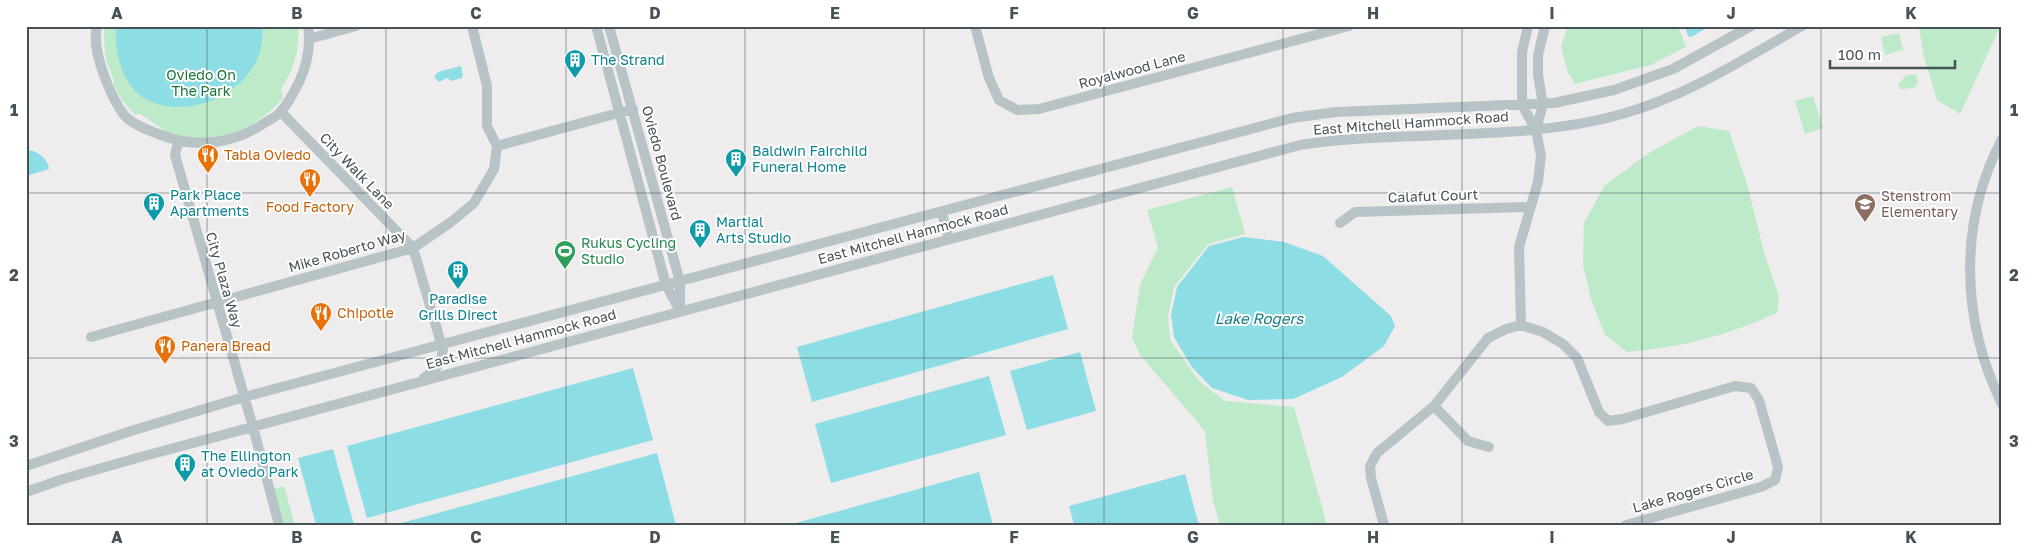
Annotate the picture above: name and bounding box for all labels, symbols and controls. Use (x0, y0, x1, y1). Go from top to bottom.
text: A (111, 3, 123, 23)
text: B (291, 3, 303, 23)
text: C (470, 3, 482, 23)
text: D (649, 3, 661, 23)
text: E (830, 3, 840, 23)
text: F (1009, 3, 1019, 23)
text: G (1187, 3, 1199, 23)
text: H (1367, 3, 1379, 23)
text: I (1549, 3, 1555, 23)
text: J (1726, 3, 1736, 23)
text: K (1905, 3, 1917, 23)
scale bar (1830, 38, 1956, 70)
text: 100 m (1838, 45, 1881, 63)
street label: Royalwood Lane (1077, 47, 1187, 92)
building icon: The Strand (563, 48, 587, 79)
place label: The Strand (591, 51, 665, 68)
park label: Oviedo On The Park (166, 66, 236, 99)
text: 1 (10, 100, 18, 120)
text: 1 (2010, 100, 2018, 120)
street label: Oviedo Boulevard (639, 104, 686, 222)
street label: East Mitchell Hammock Road (1313, 107, 1509, 138)
street label: City Walk Lane (317, 129, 398, 213)
place label: Baldwin Fairchild Funeral Home (752, 142, 867, 175)
restaurant icon: Tabla Oviedo (196, 143, 220, 174)
place label: Tabla Oviedo (224, 146, 311, 163)
building icon: Baldwin Fairchild Funeral Home (724, 147, 748, 178)
restaurant icon: Food Factory (298, 167, 322, 198)
street label: Calafut Court (1388, 185, 1478, 206)
place label: Park Place Apartments (170, 186, 249, 219)
place label: Stenstrom Elementary (1881, 187, 1958, 220)
building icon: Park Place Apartments (142, 191, 166, 222)
school or university icon: Stenstrom Elementary (1853, 192, 1877, 223)
place label: Food Factory (266, 198, 354, 215)
street label: East Mitchell Hammock Road (816, 200, 1010, 267)
place label: Martial Arts Studio (716, 213, 791, 246)
building icon: Martial Arts Studio (688, 218, 712, 249)
street label: Mike Roberto Way (286, 226, 408, 275)
street label: City Plaza Way (203, 230, 246, 330)
place label: Rukus Cycling Studio (581, 234, 676, 267)
sports icon: Rukus Cycling Studio (553, 239, 577, 270)
building icon: Paradise Grills Direct (446, 259, 470, 290)
text: 2 (9, 265, 19, 285)
text: 2 (2009, 265, 2019, 285)
place label: Paradise Grills Direct (418, 290, 498, 323)
restaurant icon: Chipotle (309, 301, 333, 332)
place label: Chipotle (337, 304, 394, 321)
street label: East Mitchell Hammock Road (424, 305, 618, 372)
water label: Lake Rogers (1215, 309, 1304, 328)
restaurant icon: Panera Bread (153, 334, 177, 365)
place label: Panera Bread (181, 337, 271, 354)
text: 3 (9, 431, 19, 451)
text: 3 (2009, 431, 2019, 451)
place label: The Ellington at Oviedo Park (201, 447, 299, 480)
building icon: The Ellington at Oviedo Park (173, 452, 197, 483)
street label: Lake Rogers Circle (1631, 465, 1755, 516)
text: A (111, 527, 123, 547)
text: B (291, 527, 303, 547)
text: C (470, 527, 482, 547)
text: D (649, 527, 661, 547)
text: E (830, 527, 840, 547)
text: F (1009, 527, 1019, 547)
text: G (1187, 527, 1199, 547)
text: H (1367, 527, 1379, 547)
text: I (1549, 527, 1555, 547)
text: J (1726, 527, 1736, 547)
text: K (1905, 527, 1917, 547)

